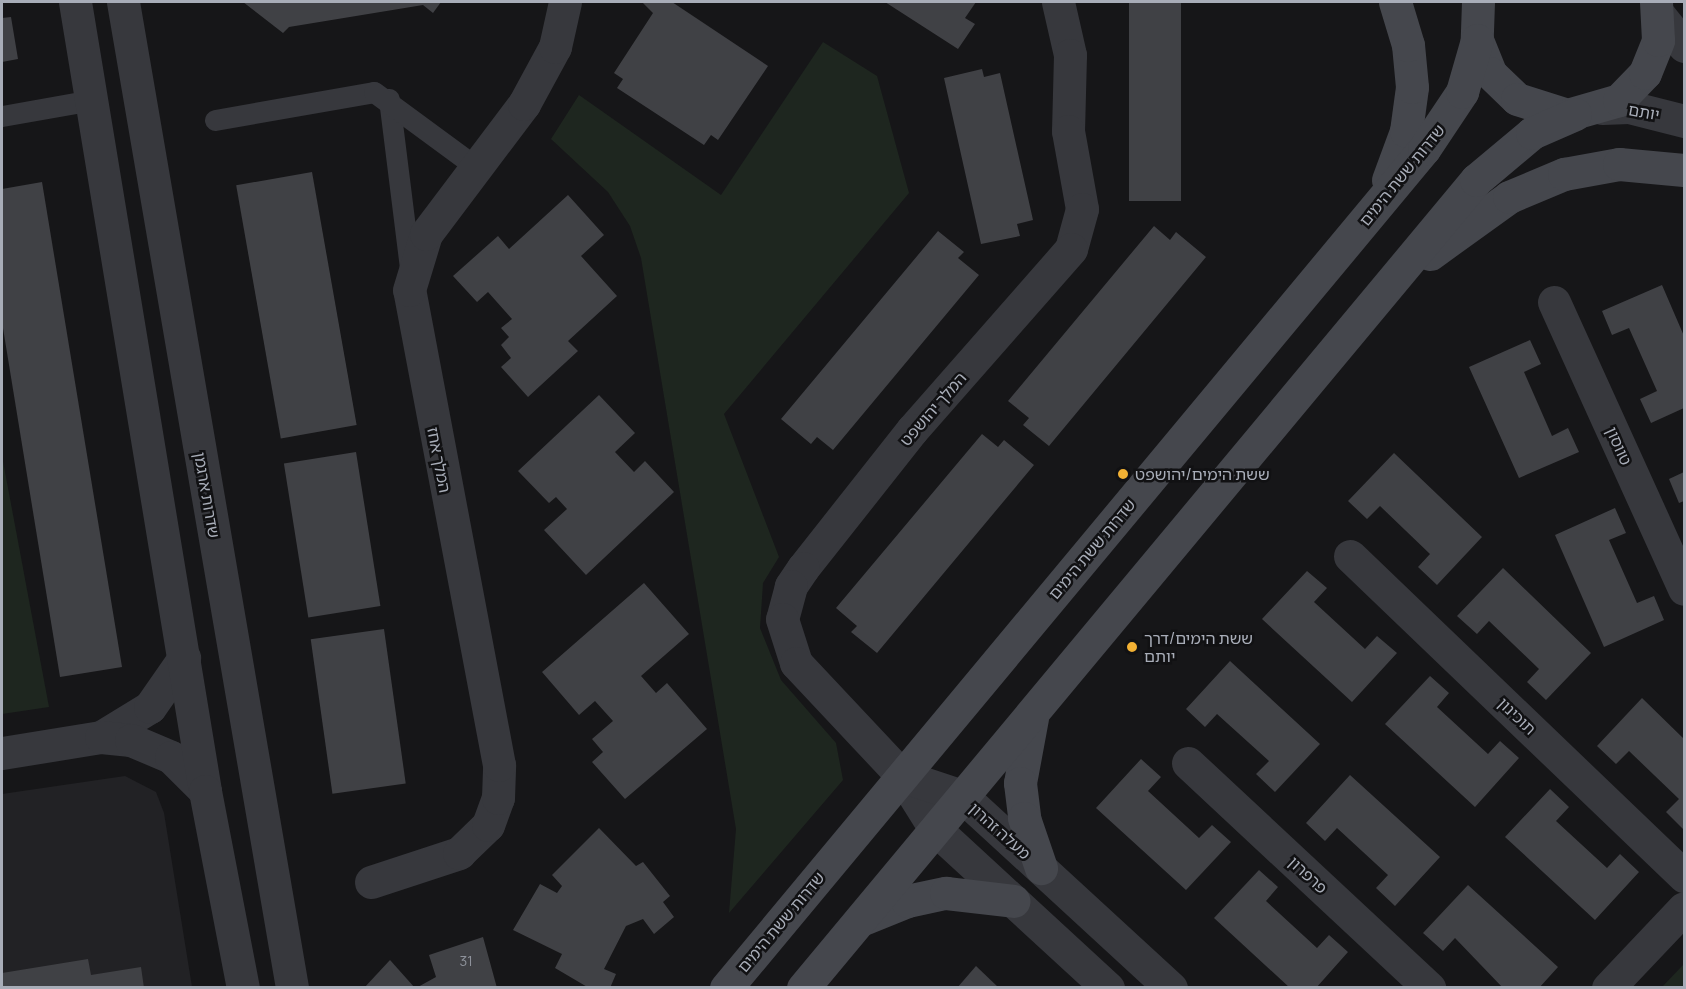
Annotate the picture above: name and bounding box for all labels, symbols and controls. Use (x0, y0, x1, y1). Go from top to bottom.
street label: יותם (1627, 100, 1661, 124)
street label: שדרות ששת הימים (1355, 120, 1449, 230)
street label: המלך יהושפט (896, 368, 970, 450)
street label: טווסון (1602, 424, 1636, 468)
street label: המלך אחז (423, 426, 455, 494)
street label: שדרות ארגמן (190, 450, 224, 540)
place label: ששת הימים/יהושפט (1135, 464, 1270, 484)
marker: ששת הימים/יהושפט (1116, 467, 1130, 481)
street label: שדרות ששת הימים (1044, 495, 1140, 603)
place label: ששת הימים/דרך יותם (1144, 628, 1253, 666)
marker: ששת הימים/דרך יותם (1125, 640, 1139, 654)
street label: תוכינון (1494, 694, 1540, 738)
street label: מעלה זהרון (966, 799, 1034, 863)
street label: פרפרון (1285, 852, 1331, 898)
street label: שדרות ששת הימים (733, 868, 829, 976)
house number: 31 (459, 953, 473, 969)

